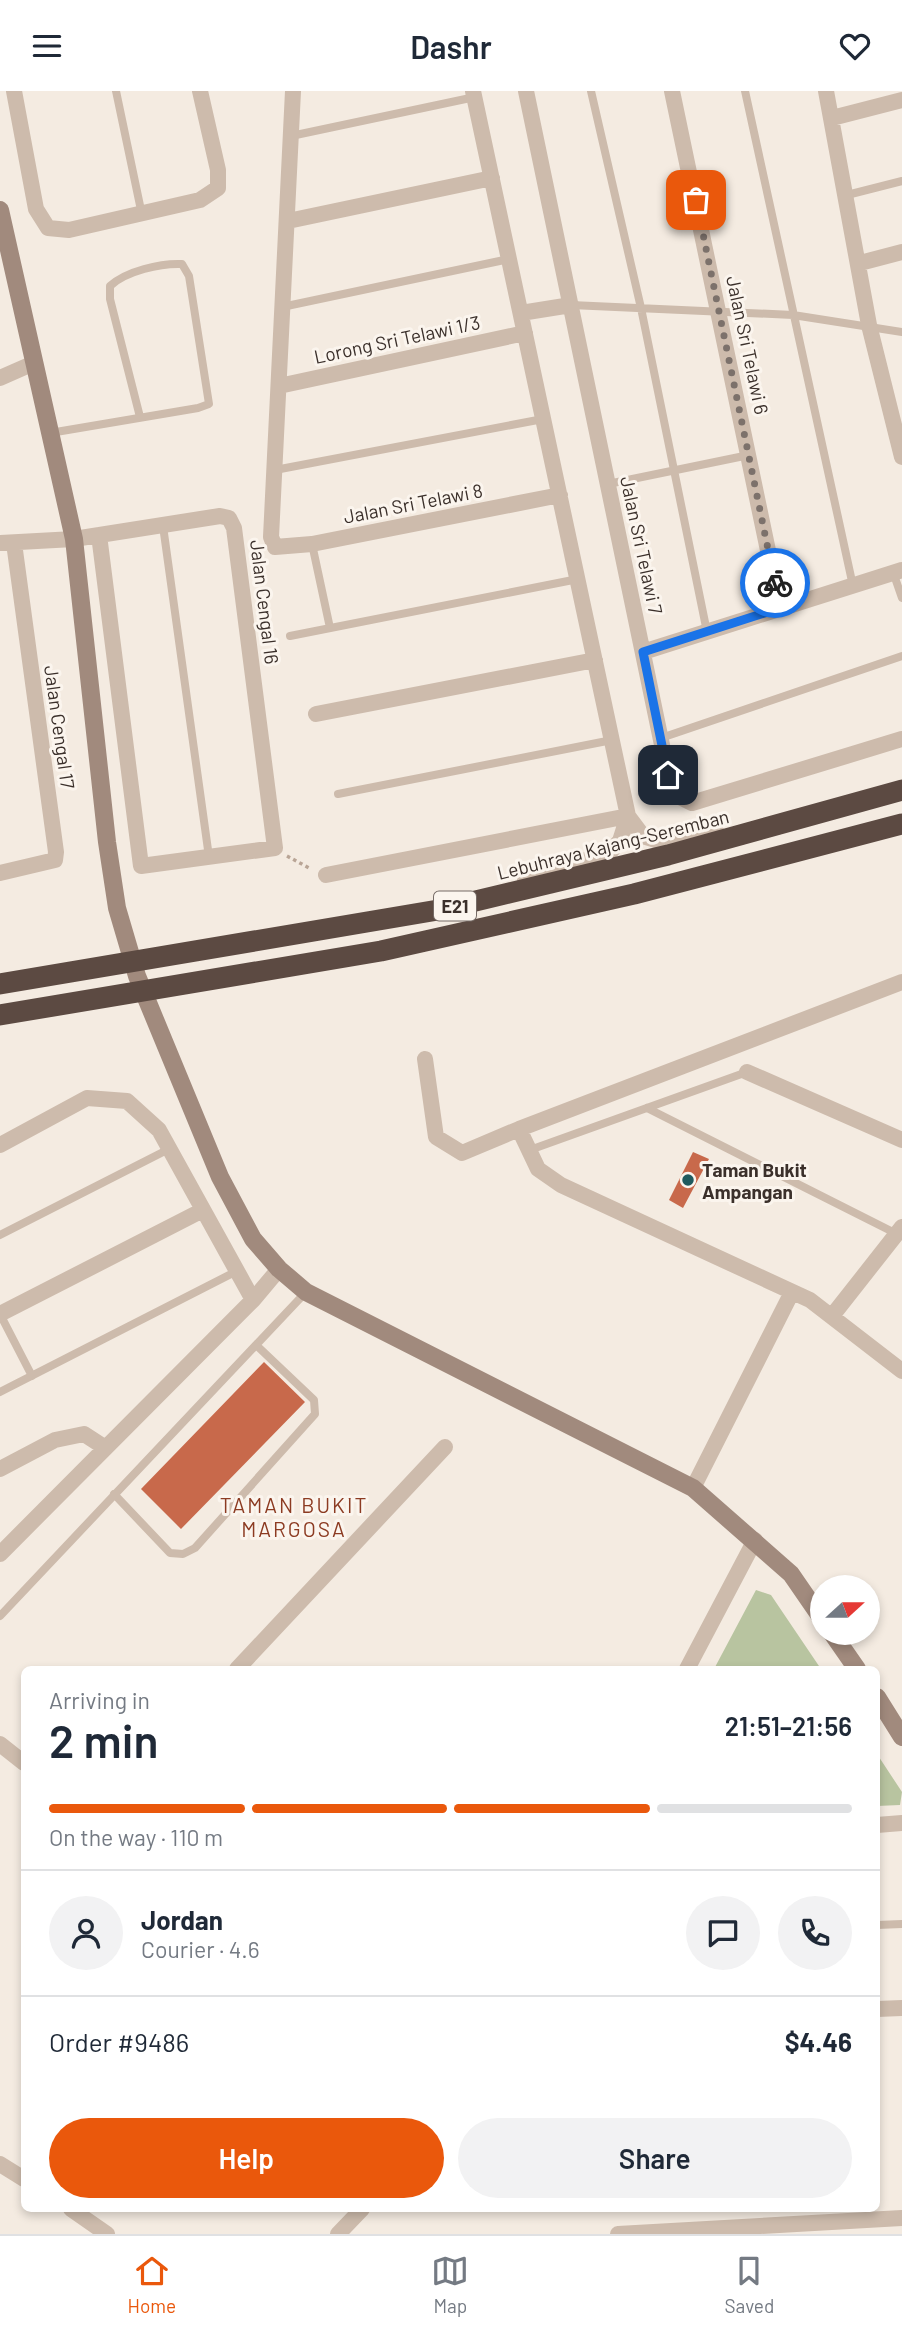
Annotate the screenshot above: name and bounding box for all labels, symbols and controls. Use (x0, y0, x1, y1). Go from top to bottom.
icon: menu (28, 27, 66, 65)
text: Dashr (410, 27, 492, 65)
icon: heart (836, 27, 874, 65)
pin (666, 170, 726, 230)
icon: bag (677, 181, 715, 219)
street label: Jalan Sri Telawi 6 (722, 274, 774, 416)
street label: Lorong Sri Telawi 1/3 (312, 310, 482, 368)
street label: Jalan Sri Telawi 7 (616, 474, 668, 616)
street label: Jalan Sri Telawi 8 (341, 478, 485, 528)
street label: Jalan Cengal 16 (246, 538, 284, 666)
courier (740, 548, 810, 618)
icon: bike (756, 564, 794, 602)
street label: Jalan Cengal 17 (40, 664, 80, 790)
pin (638, 745, 698, 805)
icon: home (649, 756, 687, 794)
street label: Lebuhraya Kajang-Seremban (495, 804, 731, 884)
road number: E21 (434, 891, 476, 921)
place label: Taman Bukit Ampangan (702, 1158, 807, 1203)
marker: Taman Bukit Ampangan (680, 1172, 696, 1188)
district label: TAMAN BUKIT MARGOSA (220, 1492, 368, 1541)
north arrow (810, 1575, 880, 1645)
map controls (810, 1575, 880, 1645)
text: Arriving in (49, 1686, 150, 1714)
text: 21:51–21:56 (725, 1710, 852, 1741)
text: 2 min (49, 1712, 158, 1767)
text: On the way · 110 m (49, 1823, 223, 1851)
button: person (49, 1896, 123, 1970)
button: chat (686, 1896, 760, 1970)
button: phone (778, 1896, 852, 1970)
text: Jordan (141, 1904, 223, 1935)
text: Courier · 4.6 (141, 1935, 260, 1963)
text: Order #9486 (49, 2026, 189, 2057)
text: $4.46 (785, 2026, 852, 2057)
button: Help (49, 2118, 444, 2198)
button: Share (458, 2118, 852, 2198)
tab: Home (128, 2252, 176, 2317)
tab: Map (431, 2252, 469, 2317)
tab: Saved (725, 2252, 774, 2317)

